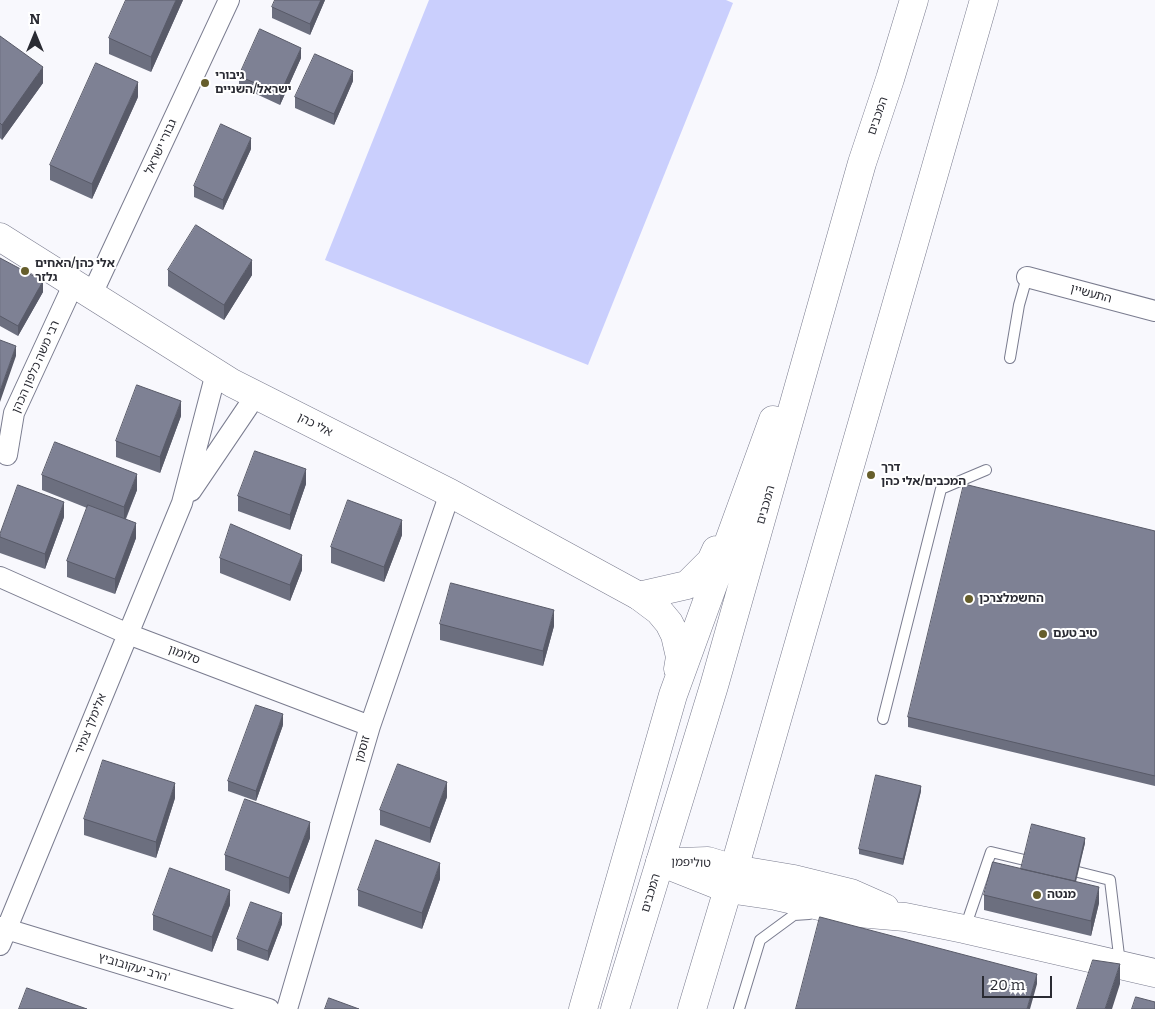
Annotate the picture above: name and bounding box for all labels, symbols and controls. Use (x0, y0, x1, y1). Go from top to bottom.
north arrow (10, 10, 60, 60)
text: N (30, 11, 40, 28)
place label: גיבורי ישראל/השניים (215, 69, 292, 97)
marker: גיבורי ישראל/השניים (199, 77, 211, 89)
street label: המכבים (865, 95, 891, 137)
street label: גבורי ישראל (142, 117, 180, 177)
place label: אלי כהן/האחים גלזר (35, 257, 115, 285)
marker: אלי כהן/האחים גלזר (19, 265, 31, 277)
street label: התעשיין (1069, 282, 1113, 306)
street label: רבי משה כלפון הכהן (9, 318, 63, 416)
street label: אלי כהן (295, 410, 335, 440)
place label: דרך המכבים/אלי כהן (881, 461, 966, 489)
marker: דרך המכבים/אלי כהן (865, 469, 877, 481)
street label: המכבים (754, 484, 778, 526)
place label: החשמלצרכן (979, 592, 1044, 606)
marker: החשמלצרכן (963, 593, 975, 605)
place label: טיב טעם (1053, 627, 1097, 641)
marker: טיב טעם (1037, 628, 1049, 640)
street label: סלומון (166, 642, 202, 668)
street label: אלימלך צמיר (72, 692, 110, 756)
street label: זוסמן (352, 734, 374, 764)
street label: טוליפמן (671, 855, 711, 871)
street label: המכבים (638, 872, 664, 914)
place label: מנטה (1047, 888, 1076, 902)
marker: מנטה (1031, 889, 1043, 901)
street label: הרב יעקובוביץ' (96, 950, 172, 986)
scale bar (985, 966, 1055, 998)
text: 20 m (990, 976, 1025, 994)

